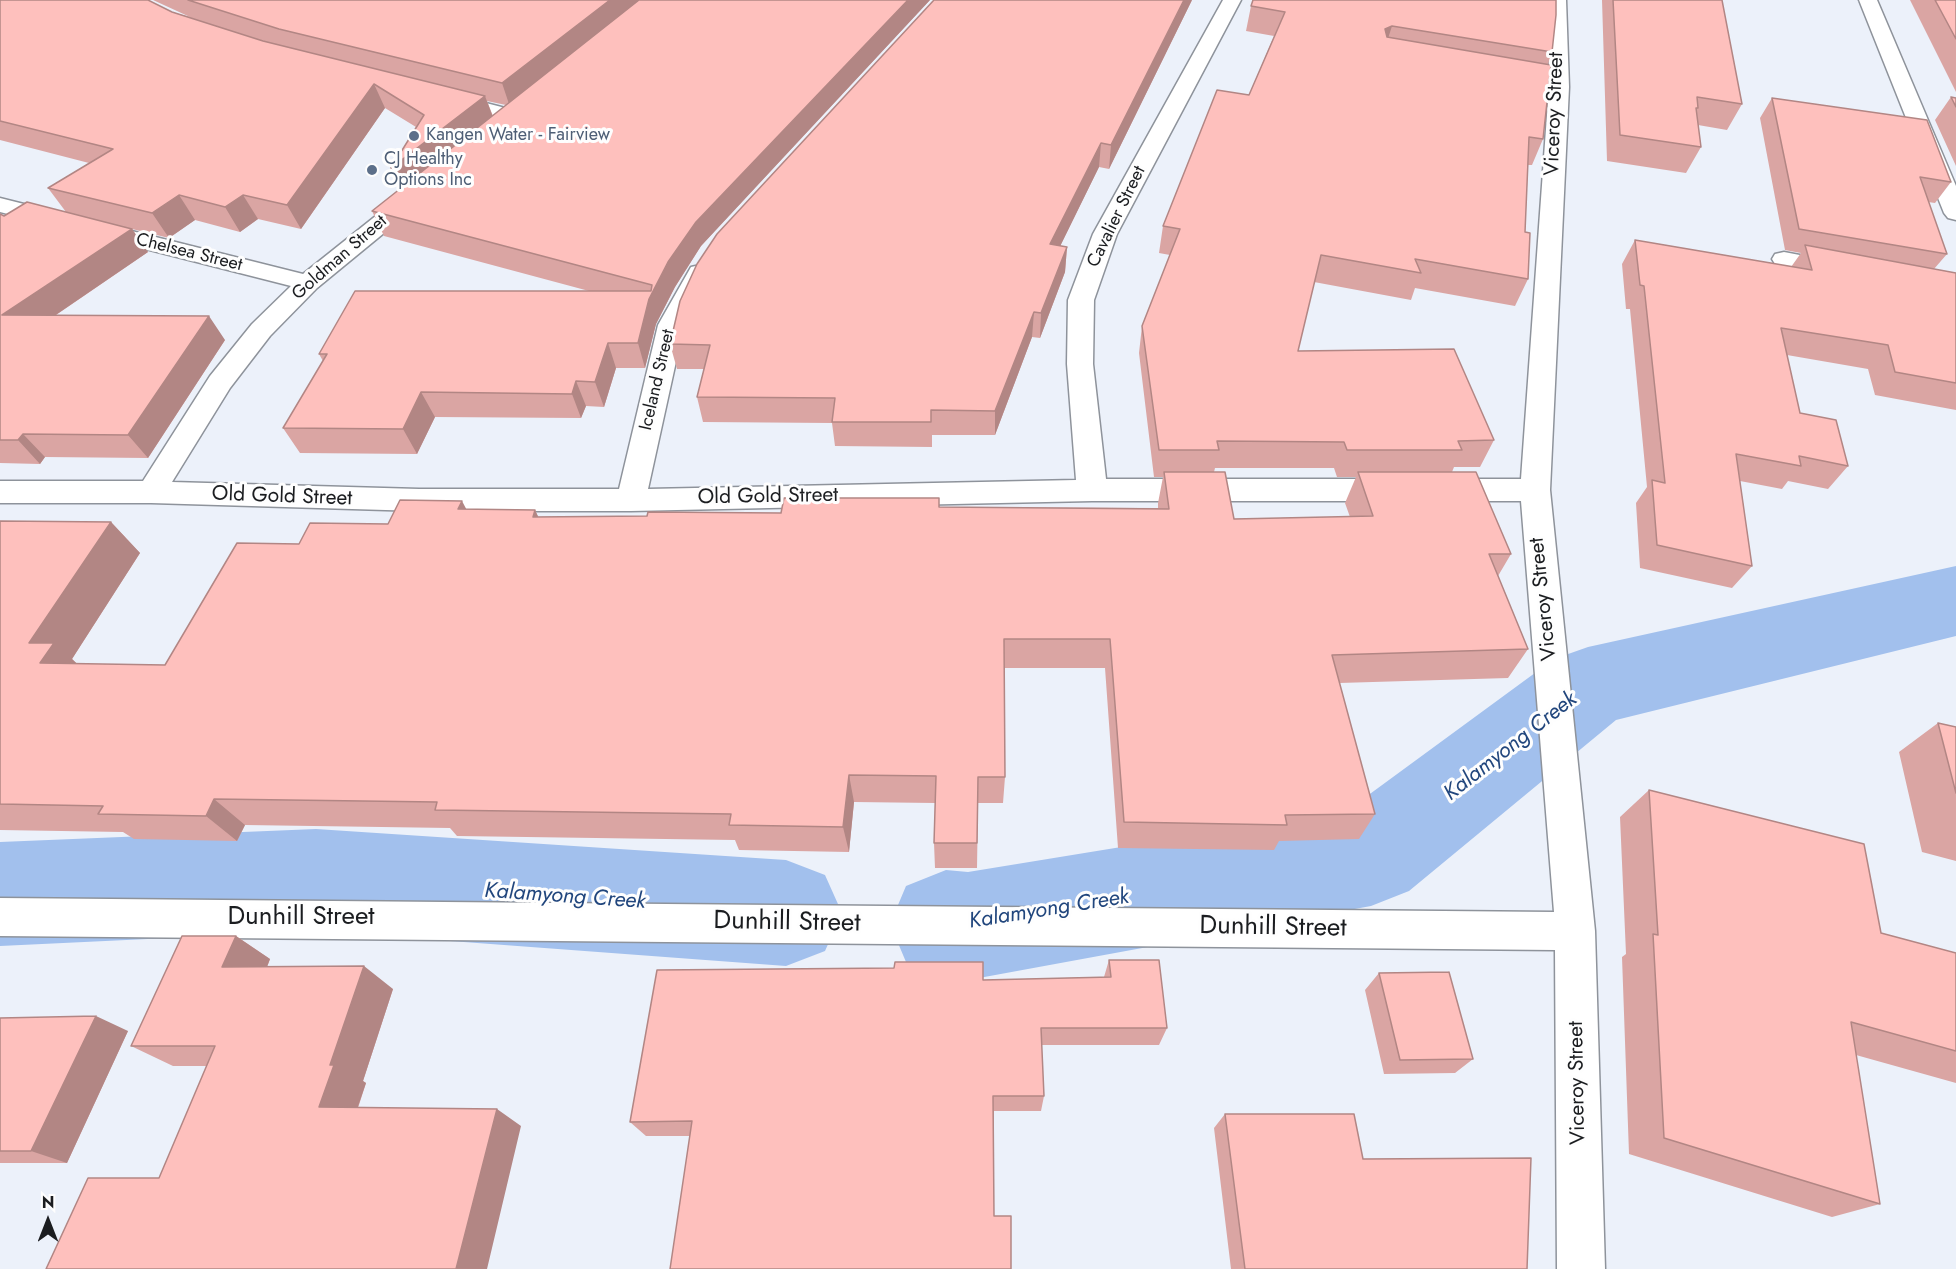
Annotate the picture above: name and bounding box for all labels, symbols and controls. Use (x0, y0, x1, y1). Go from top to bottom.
street label: Viceroy Street (1540, 52, 1570, 176)
place label: Kangen Water - Fairview (426, 125, 610, 147)
marker: Kangen Water - Fairview (407, 129, 421, 143)
place label: CJ Healthy Options Inc (384, 149, 472, 192)
marker: CJ Healthy Options Inc (365, 163, 379, 177)
street label: Cavalier Street (1083, 163, 1151, 271)
street label: Goldman Street (288, 211, 392, 305)
street label: Chelsea Street (134, 229, 244, 277)
street label: Iceland Street (636, 327, 680, 433)
street label: Old Gold Street (211, 482, 353, 512)
street label: Old Gold Street (697, 483, 839, 511)
street label: Viceroy Street (1525, 536, 1563, 662)
water label: Kalamyong Creek (1439, 687, 1583, 807)
water label: Kalamyong Creek (483, 878, 647, 916)
water label: Kalamyong Creek (967, 884, 1131, 936)
street label: Dunhill Street (227, 902, 375, 934)
street label: Dunhill Street (713, 906, 861, 940)
street label: Dunhill Street (1199, 911, 1347, 945)
street label: Viceroy Street (1564, 1021, 1592, 1145)
north arrow (18, 1191, 78, 1251)
text: N (42, 1191, 54, 1214)

